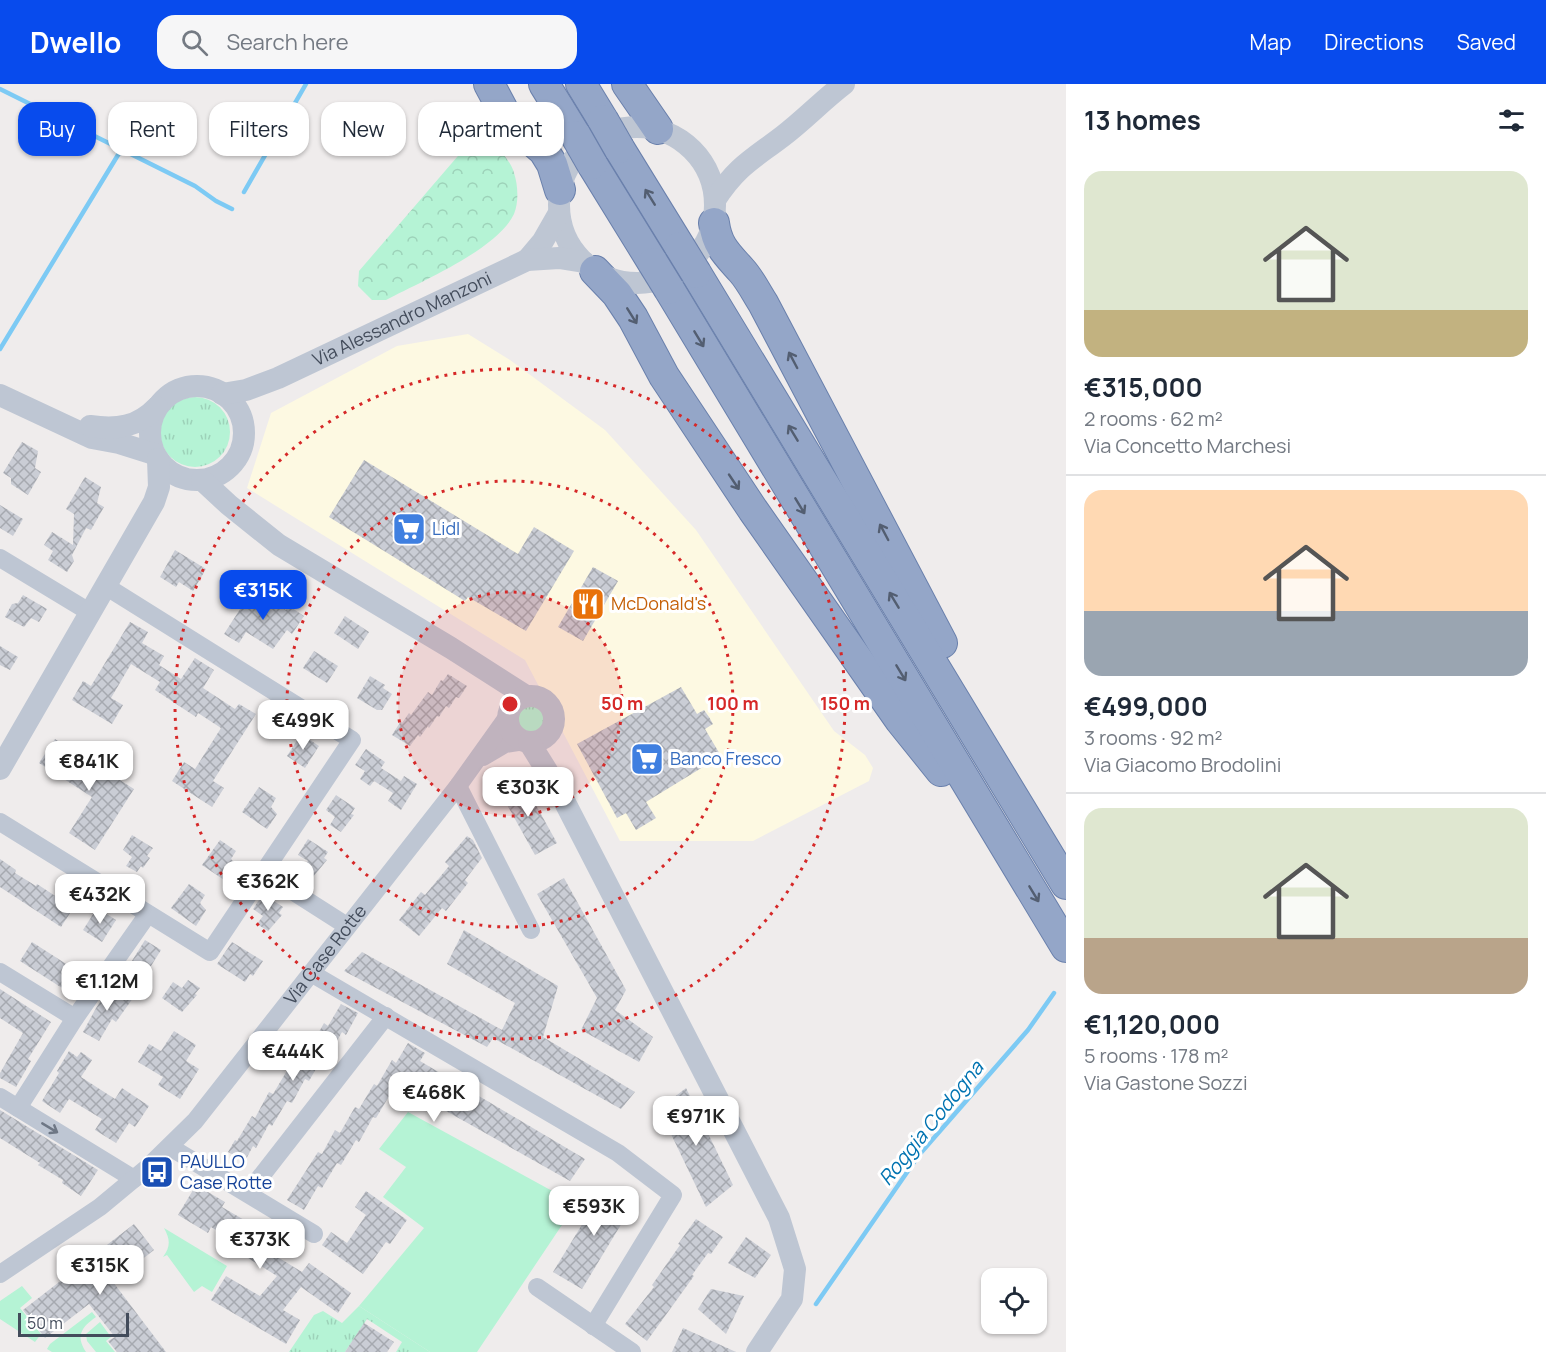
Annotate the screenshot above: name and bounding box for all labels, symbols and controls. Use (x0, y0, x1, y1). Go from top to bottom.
search box (157, 15, 577, 69)
text: Dwello (30, 23, 121, 61)
icon: search (178, 26, 211, 59)
text: Search here (226, 27, 349, 57)
text: Map (1250, 28, 1291, 56)
text: Directions (1324, 28, 1424, 56)
text: Saved (1457, 28, 1516, 56)
chip: Buy (18, 102, 96, 156)
chip: Rent (108, 102, 197, 156)
chip: Filters (209, 102, 309, 156)
chip: New (321, 102, 406, 156)
chip: Apartment (418, 102, 564, 156)
text: 13 homes (1084, 102, 1201, 138)
icon: filters (1495, 104, 1528, 137)
one-way arrow (643, 189, 656, 206)
icon: home (1252, 210, 1360, 318)
street label: Via Alessandro Manzoni (308, 266, 495, 371)
one-way arrow (626, 307, 638, 324)
one-way arrow (693, 330, 705, 347)
one-way arrow (787, 351, 798, 369)
text: €315,000 (1084, 369, 1203, 405)
text: 2 rooms · 62 m² (1084, 405, 1223, 432)
one-way arrow (787, 425, 799, 442)
text: Via Concetto Marchesi (1084, 432, 1291, 459)
one-way arrow (728, 473, 740, 490)
one-way arrow (794, 497, 806, 514)
supermarket icon: Lidl (391, 511, 427, 547)
place label: Lidl (432, 516, 460, 540)
one-way arrow (877, 524, 889, 542)
icon: home (1252, 529, 1360, 637)
pin: €315K (221, 570, 305, 621)
text: €315K (234, 576, 292, 603)
restaurant icon: McDonald's (570, 586, 606, 622)
place label: McDonald's (611, 591, 706, 615)
one-way arrow (888, 592, 900, 609)
one-way arrow (895, 664, 907, 681)
text: €499,000 (1084, 688, 1208, 724)
text: 50 m (601, 691, 643, 715)
text: 100 m (707, 691, 759, 715)
text: 150 m (820, 691, 870, 715)
centre of rings (500, 694, 520, 714)
pin: €499K (261, 700, 345, 751)
text: €499K (272, 706, 334, 733)
text: 3 rooms · 92 m² (1084, 724, 1223, 751)
pin: €841K (47, 741, 131, 792)
supermarket icon: Banco Fresco (629, 741, 665, 777)
place label: Banco Fresco (670, 746, 781, 770)
text: €841K (59, 747, 119, 774)
text: Via Giacomo Brodolini (1084, 751, 1281, 778)
pin: €303K (486, 767, 570, 818)
text: €303K (496, 773, 560, 800)
icon: home (1252, 847, 1360, 955)
pin: €362K (226, 861, 310, 912)
text: €362K (237, 867, 299, 894)
pin: €432K (58, 874, 142, 925)
text: €432K (69, 880, 131, 907)
one-way arrow (1028, 885, 1040, 902)
street label: Via Case Rotte (278, 899, 371, 1009)
pin: €1.12M (58, 961, 156, 1012)
text: €1.12M (75, 967, 139, 994)
text: €1,120,000 (1084, 1006, 1220, 1042)
pin: €444K (251, 1031, 335, 1082)
text: €444K (262, 1037, 324, 1064)
text: 5 rooms · 178 m² (1084, 1042, 1229, 1069)
water label: Roggia Codogna (872, 1054, 990, 1190)
text: Via Gastone Sozzi (1084, 1069, 1248, 1096)
pin: €468K (392, 1072, 476, 1123)
text: €468K (402, 1078, 466, 1105)
pin: €971K (654, 1096, 738, 1147)
text: €971K (667, 1102, 725, 1129)
one-way arrow (41, 1122, 58, 1134)
place label: PAULLO Case Rotte (180, 1149, 272, 1194)
bus stop icon: PAULLO Case Rotte (139, 1154, 175, 1190)
pin: €593K (552, 1186, 636, 1237)
text: €593K (563, 1192, 625, 1219)
pin: €373K (218, 1219, 302, 1270)
text: €373K (230, 1225, 290, 1252)
pin: €315K (58, 1245, 142, 1296)
text: €315K (71, 1251, 129, 1278)
map controls (981, 1268, 1047, 1334)
button: locate (981, 1268, 1047, 1334)
scale bar (18, 1310, 129, 1338)
text: 50 m (27, 1312, 63, 1334)

